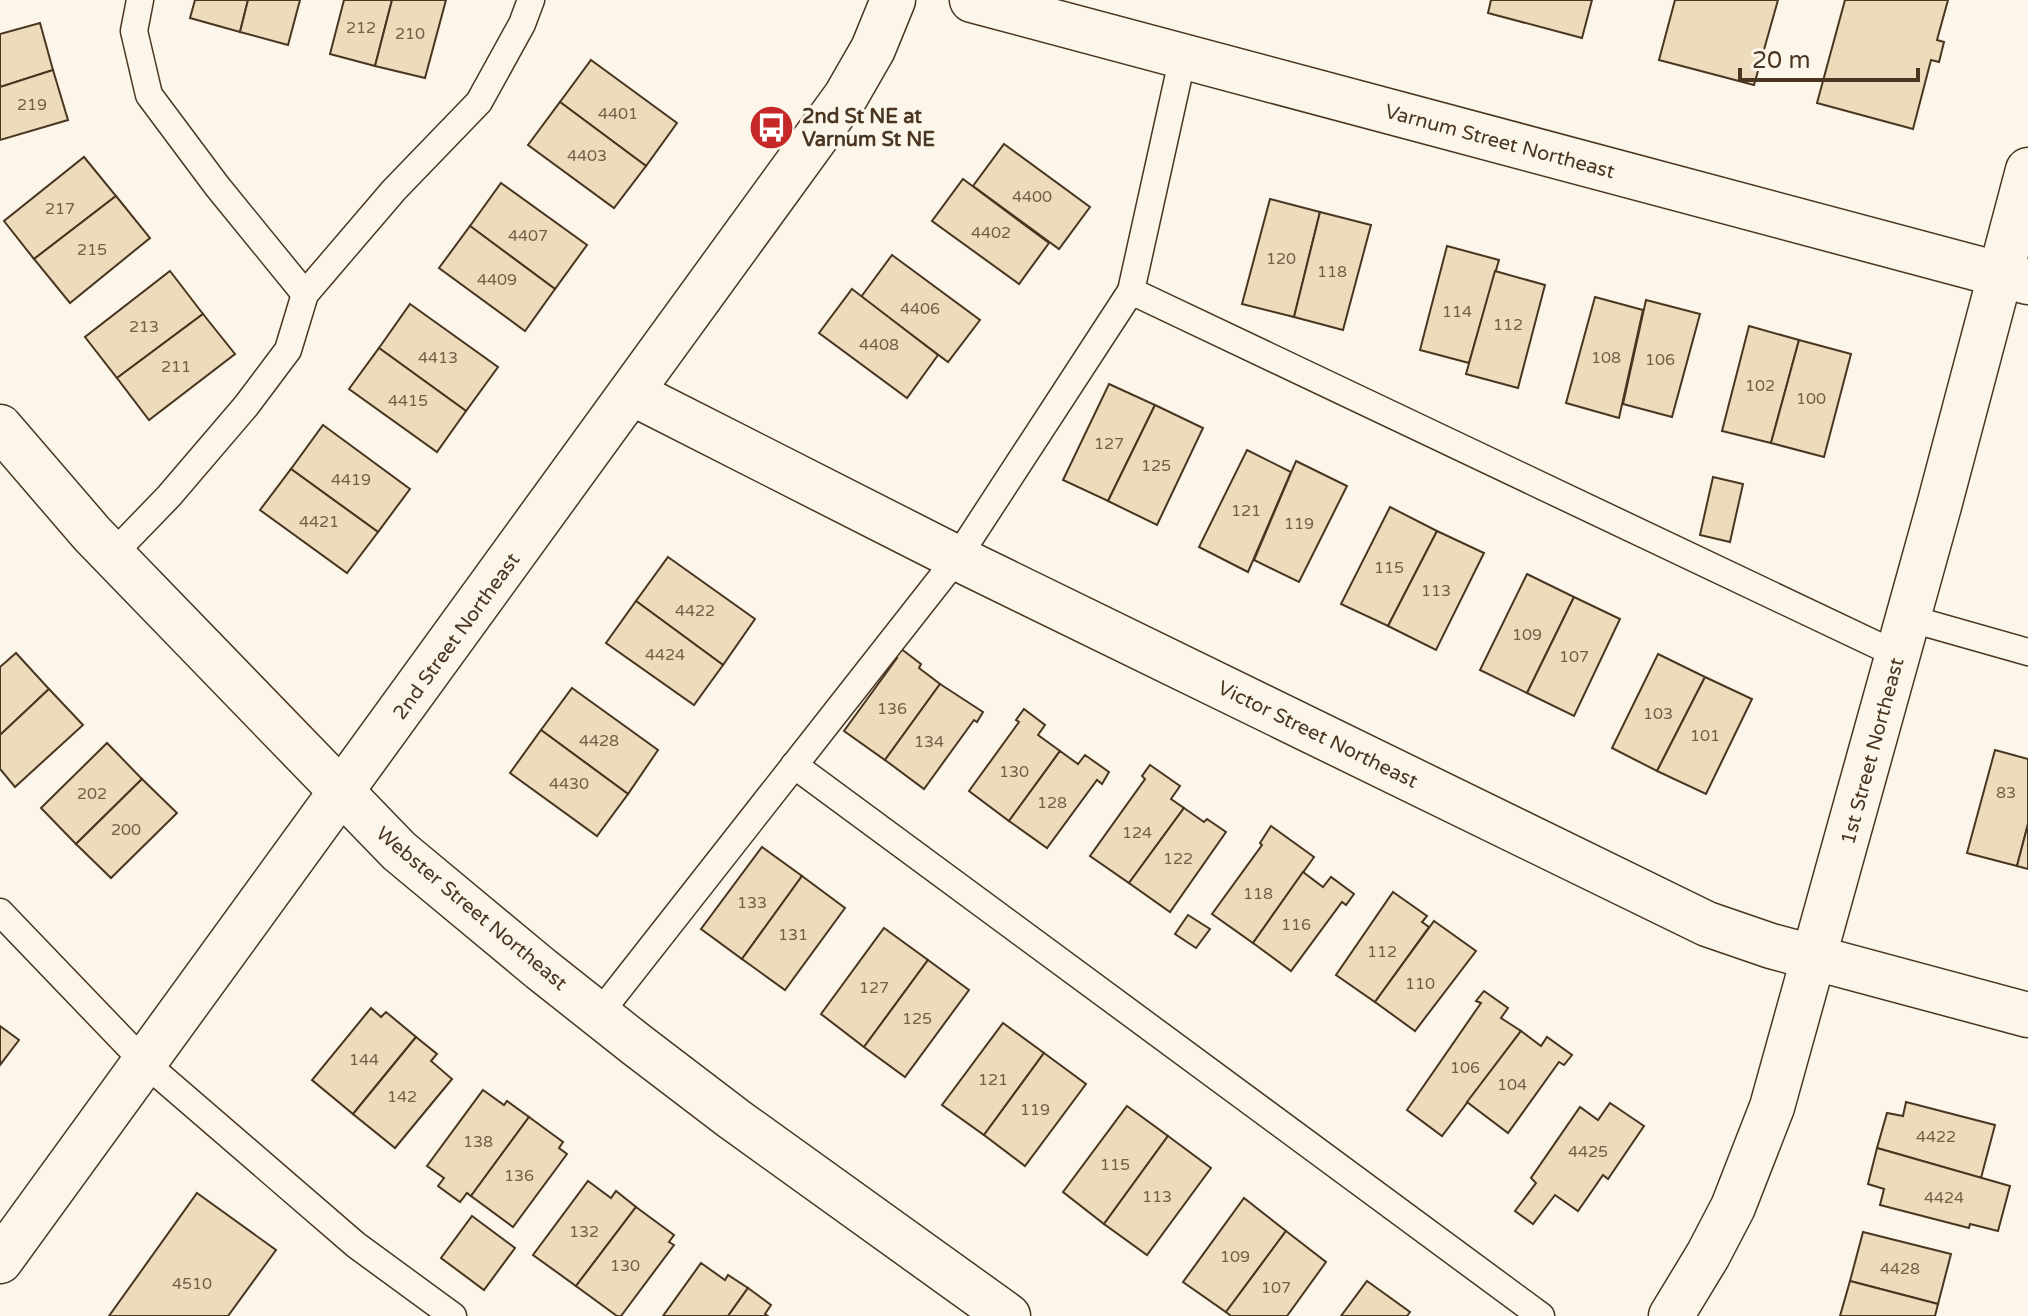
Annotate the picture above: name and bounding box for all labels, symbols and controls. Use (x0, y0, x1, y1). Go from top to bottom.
house number: 212 (346, 18, 376, 38)
house number: 210 (395, 24, 425, 44)
scale bar (1740, 32, 1918, 82)
text: 20 m (1752, 46, 1810, 75)
house number: 219 (17, 95, 47, 115)
street label: Varnum Street Northeast (1382, 100, 1618, 184)
bus stop icon: 2nd St NE at Varnum St NE (747, 103, 795, 151)
house number: 4401 (598, 104, 638, 124)
place label: 2nd St NE at Varnum St NE (802, 105, 935, 152)
house number: 4403 (567, 146, 607, 166)
house number: 4400 (1012, 187, 1052, 207)
house number: 217 (45, 199, 75, 219)
house number: 4402 (971, 223, 1011, 243)
house number: 4407 (508, 226, 548, 246)
house number: 215 (77, 240, 107, 260)
house number: 120 (1266, 249, 1296, 269)
house number: 118 (1317, 262, 1347, 282)
house number: 4409 (477, 270, 517, 290)
house number: 4406 (900, 299, 940, 319)
house number: 114 (1442, 302, 1472, 322)
house number: 112 (1493, 315, 1523, 335)
house number: 213 (129, 317, 159, 337)
house number: 4408 (859, 335, 899, 355)
house number: 4413 (418, 348, 458, 368)
house number: 108 (1591, 348, 1621, 368)
house number: 106 (1645, 350, 1675, 370)
house number: 211 (161, 357, 191, 377)
house number: 102 (1745, 376, 1775, 396)
house number: 100 (1796, 389, 1826, 409)
house number: 4415 (388, 391, 428, 411)
house number: 127 (1094, 434, 1124, 454)
house number: 125 (1141, 456, 1171, 476)
house number: 4419 (331, 470, 371, 490)
house number: 121 (1231, 501, 1261, 521)
house number: 4421 (299, 512, 339, 532)
house number: 119 (1284, 514, 1314, 534)
street label: 2nd Street Northeast (388, 548, 526, 725)
house number: 115 (1374, 558, 1404, 578)
house number: 113 (1421, 581, 1451, 601)
house number: 4422 (675, 601, 715, 621)
house number: 109 (1512, 625, 1542, 645)
house number: 4424 (645, 645, 685, 665)
house number: 107 (1559, 647, 1589, 667)
street label: 1st Street Northeast (1836, 655, 1910, 847)
street label: Victor Street Northeast (1214, 676, 1422, 794)
house number: 136 (877, 699, 907, 719)
house number: 103 (1643, 704, 1673, 724)
house number: 101 (1690, 726, 1720, 746)
house number: 4428 (579, 731, 619, 751)
house number: 134 (914, 732, 944, 752)
house number: 130 (999, 762, 1029, 782)
house number: 4430 (549, 774, 589, 794)
house number: 83 (1996, 783, 2016, 803)
house number: 202 (77, 784, 107, 804)
house number: 128 (1037, 793, 1067, 813)
house number: 200 (111, 820, 141, 840)
street label: Webster Street Northeast (371, 822, 572, 996)
house number: 124 (1122, 823, 1152, 843)
house number: 122 (1163, 849, 1193, 869)
house number: 118 (1243, 884, 1273, 904)
house number: 133 (737, 893, 767, 913)
house number: 116 (1281, 915, 1311, 935)
house number: 131 (778, 925, 808, 945)
house number: 112 (1367, 942, 1397, 962)
house number: 110 (1405, 974, 1435, 994)
house number: 127 (859, 978, 889, 998)
house number: 125 (902, 1009, 932, 1029)
house number: 144 (349, 1050, 379, 1070)
house number: 106 (1450, 1058, 1480, 1078)
house number: 121 (978, 1070, 1008, 1090)
house number: 104 (1497, 1075, 1527, 1095)
house number: 142 (387, 1087, 417, 1107)
house number: 119 (1020, 1100, 1050, 1120)
house number: 4422 (1916, 1127, 1956, 1147)
house number: 138 (463, 1132, 493, 1152)
house number: 4425 (1568, 1142, 1608, 1162)
house number: 115 (1100, 1155, 1130, 1175)
house number: 136 (504, 1166, 534, 1186)
house number: 113 (1142, 1187, 1172, 1207)
house number: 4424 (1924, 1188, 1964, 1208)
house number: 132 (569, 1222, 599, 1242)
house number: 109 (1220, 1247, 1250, 1267)
house number: 130 (610, 1256, 640, 1276)
house number: 4428 (1880, 1259, 1920, 1279)
house number: 4510 (172, 1274, 212, 1294)
house number: 107 (1261, 1278, 1291, 1298)

